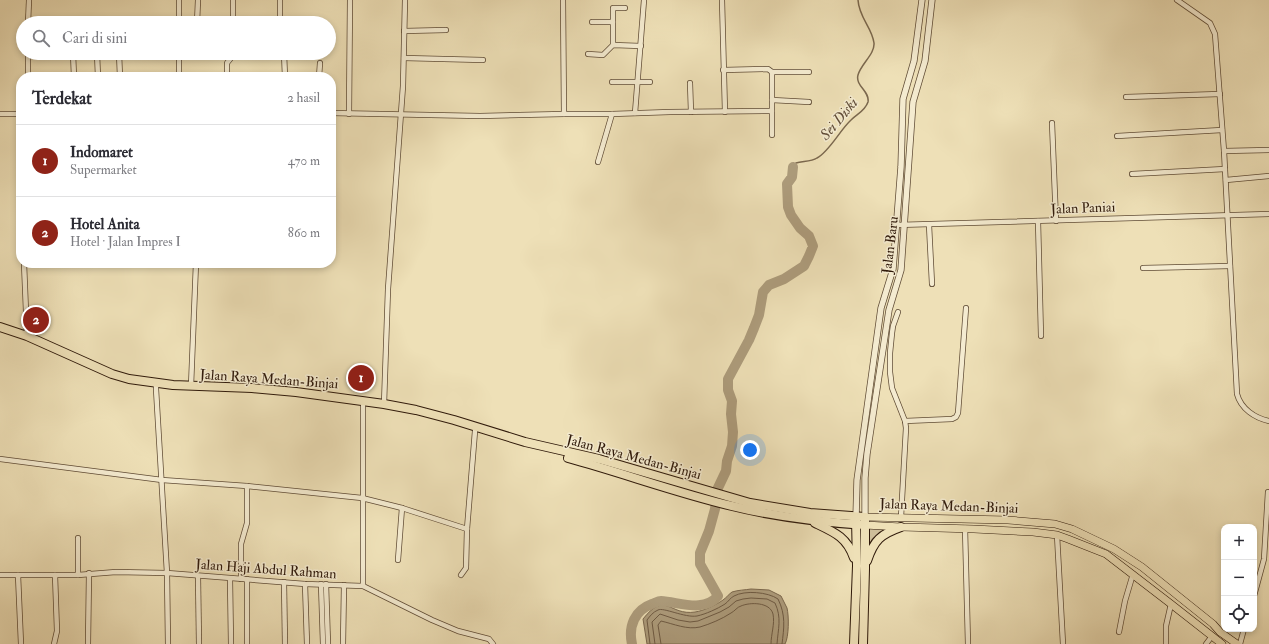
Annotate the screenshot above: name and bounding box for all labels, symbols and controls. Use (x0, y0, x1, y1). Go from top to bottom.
search box (16, 16, 336, 60)
icon: search (30, 27, 52, 49)
text: Cari di sini (62, 29, 127, 48)
text: Terdekat (32, 88, 92, 109)
text: 2 hasil (287, 90, 320, 106)
water label: Sei Diski (815, 94, 862, 145)
text: Indomaret (70, 143, 133, 162)
text: 1 (43, 153, 47, 169)
text: 470 m (288, 153, 320, 169)
text: Supermarket (70, 162, 137, 178)
street label: Jalan Paniai (1049, 198, 1116, 218)
text: Hotel Anita (70, 215, 140, 234)
street label: Jalan Baru (878, 215, 902, 276)
text: 2 (42, 225, 48, 241)
text: 860 m (288, 225, 320, 241)
text: Hotel · Jalan Impres I (70, 234, 181, 250)
pin: 2 (23, 305, 49, 335)
pin: 1 (348, 363, 374, 393)
street label: Jalan Raya Medan-Binjai (198, 366, 339, 393)
street label: Jalan Raya Medan-Binjai (564, 431, 703, 484)
your location (740, 440, 760, 460)
street label: Jalan Raya Medan-Binjai (878, 495, 1019, 518)
map controls (1221, 524, 1257, 632)
button: + (1221, 524, 1257, 560)
street label: Jalan Haji Abdul Rahman (194, 556, 337, 582)
button: − (1221, 560, 1257, 596)
button: locate (1221, 596, 1257, 632)

